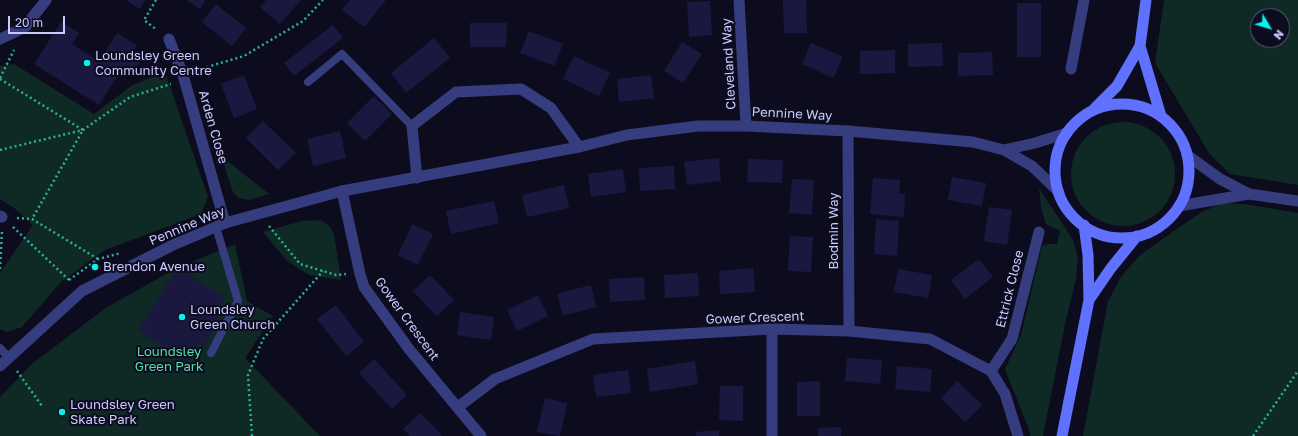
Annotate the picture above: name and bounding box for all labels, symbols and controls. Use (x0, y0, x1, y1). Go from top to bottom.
scale bar (10, 8, 67, 34)
north arrow (1250, 8, 1290, 48)
text: 20 m (15, 15, 43, 30)
street label: Cleveland Way (719, 18, 739, 110)
text: N (1271, 28, 1287, 42)
place label: Loundsley Green Community Centre (95, 48, 212, 79)
marker: Loundsley Green Community Centre (82, 58, 92, 68)
street label: Arden Close (195, 89, 231, 165)
street label: Pennine Way (751, 104, 833, 124)
street label: Bodmin Way (826, 192, 842, 270)
street label: Pennine Way (147, 203, 227, 249)
street label: Ettrick Close (993, 249, 1027, 329)
place label: Brendon Avenue (103, 259, 205, 275)
marker: Brendon Avenue (90, 262, 100, 272)
street label: Gower Crescent (372, 274, 442, 364)
place label: Loundsley Green Church (190, 302, 275, 333)
street label: Gower Crescent (705, 308, 805, 328)
marker: Loundsley Green Church (177, 312, 187, 322)
park label: Loundsley Green Park (135, 344, 203, 375)
place label: Loundsley Green Skate Park (70, 397, 175, 428)
marker: Loundsley Green Skate Park (57, 407, 67, 417)

